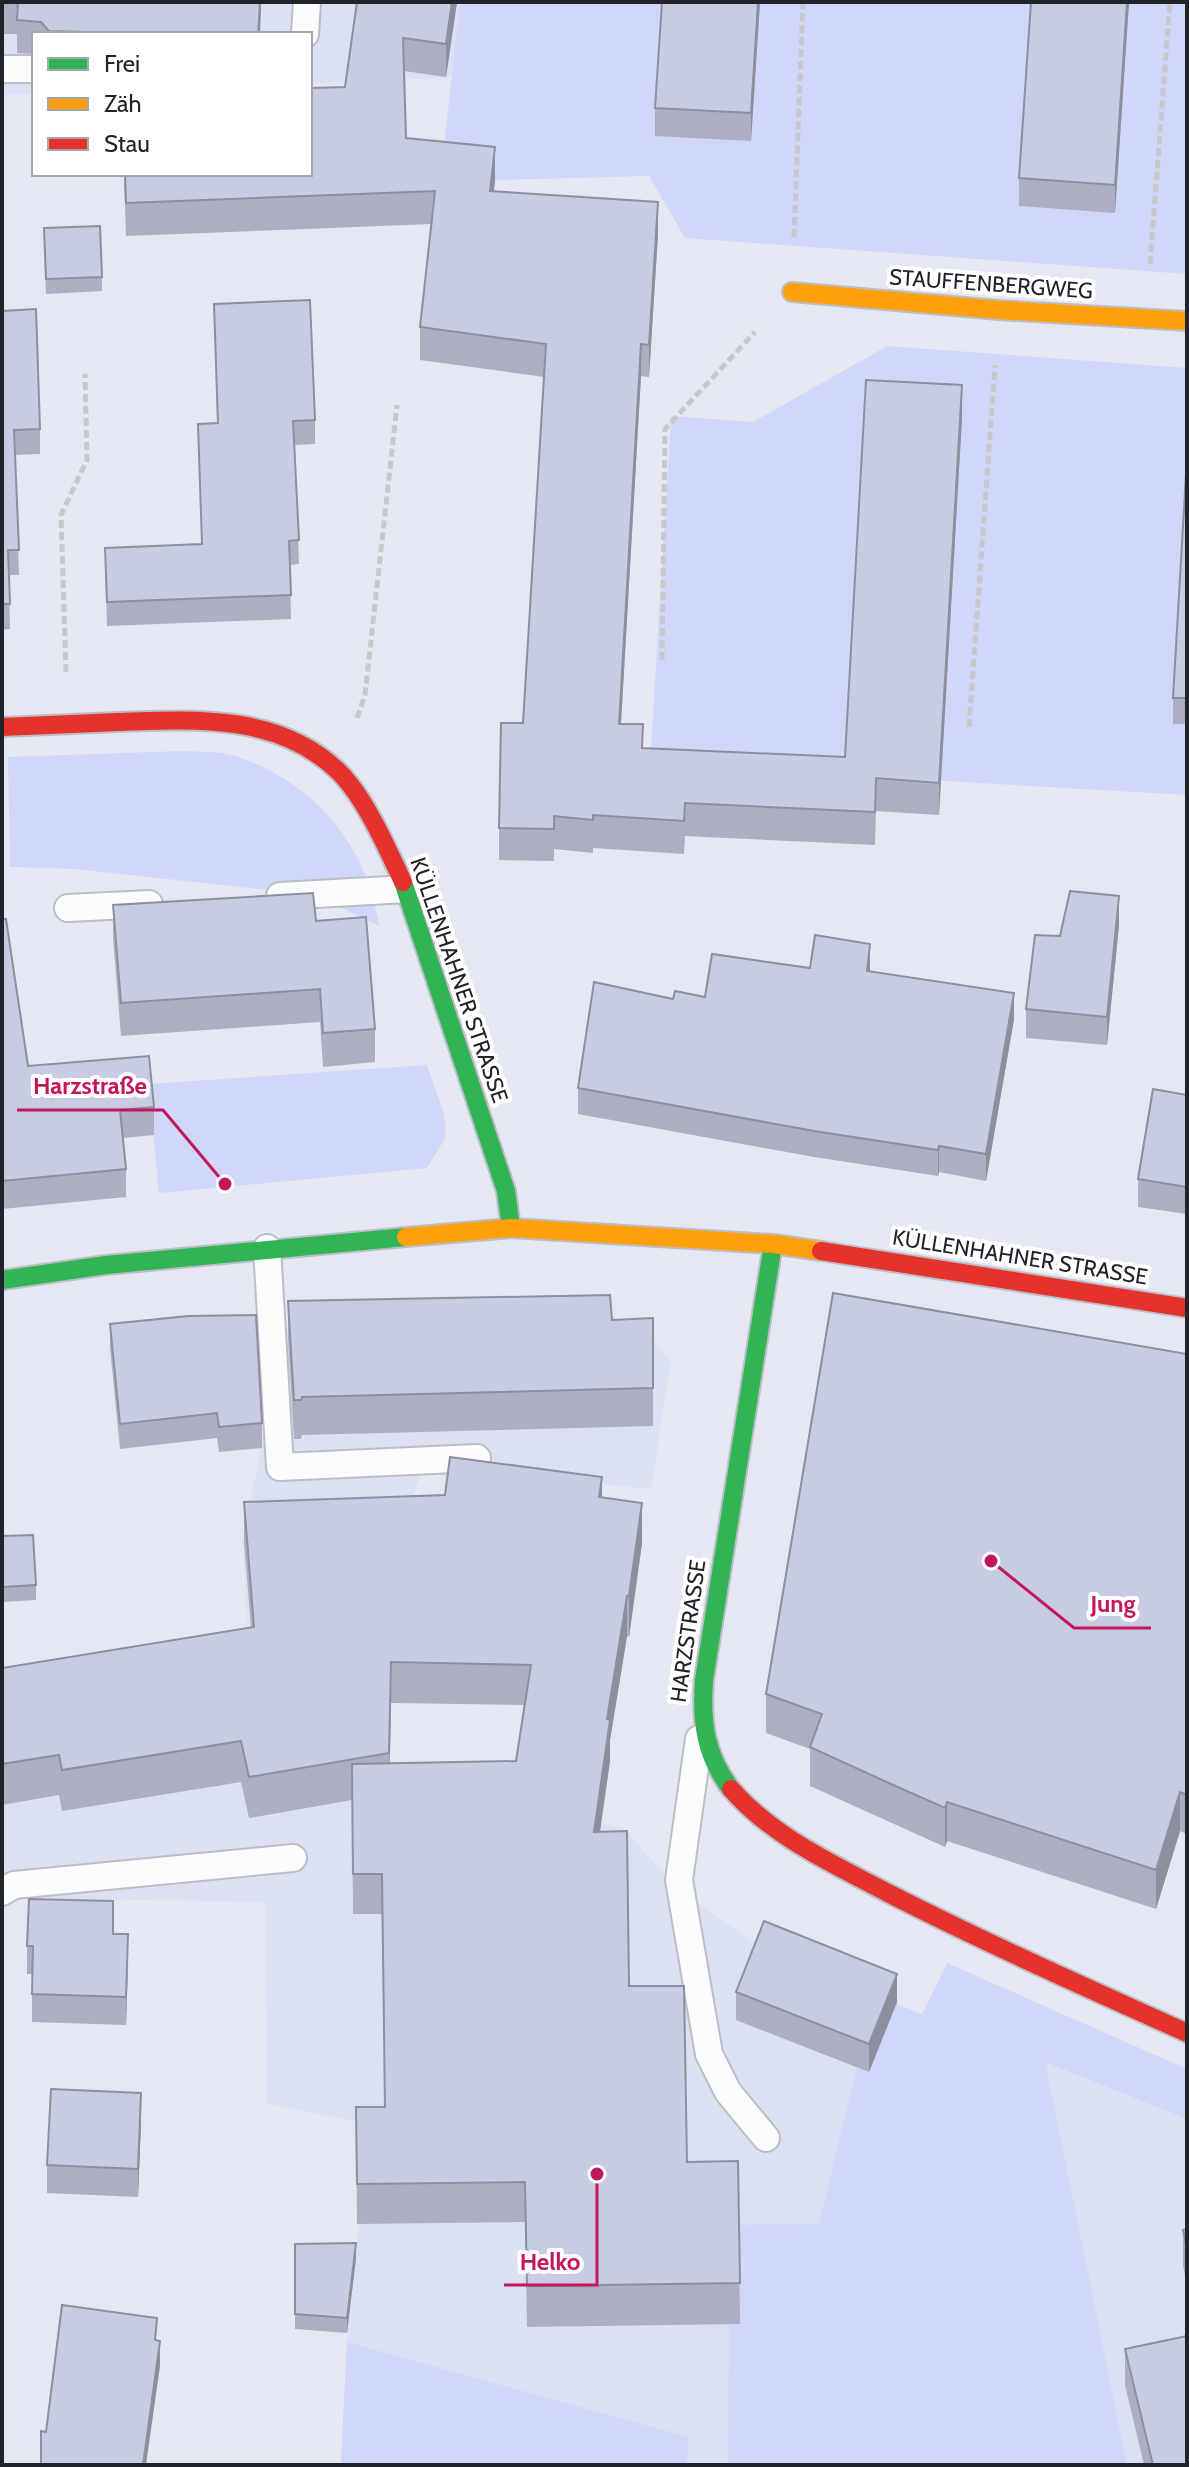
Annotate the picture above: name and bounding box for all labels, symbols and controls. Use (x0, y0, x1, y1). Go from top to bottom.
legend (32, 32, 312, 176)
text: Frei (104, 49, 140, 78)
text: Zäh (104, 89, 141, 118)
text: Stau (104, 129, 150, 158)
street label: STAUFFENBERGWEG (888, 263, 1094, 305)
street label: KÜLLENHAHNER STRASSE (404, 854, 514, 1106)
callout: Harzstraße (17, 1062, 163, 1110)
text: Harzstraße (33, 1071, 147, 1100)
street label: KÜLLENHAHNER STRASSE (891, 1223, 1149, 1291)
street label: HARZSTRASSE (665, 1558, 711, 1704)
callout: Jung (1074, 1580, 1151, 1628)
text: Jung (1089, 1589, 1136, 1618)
callout: Helko (504, 2237, 597, 2285)
text: Helko (520, 2247, 581, 2276)

